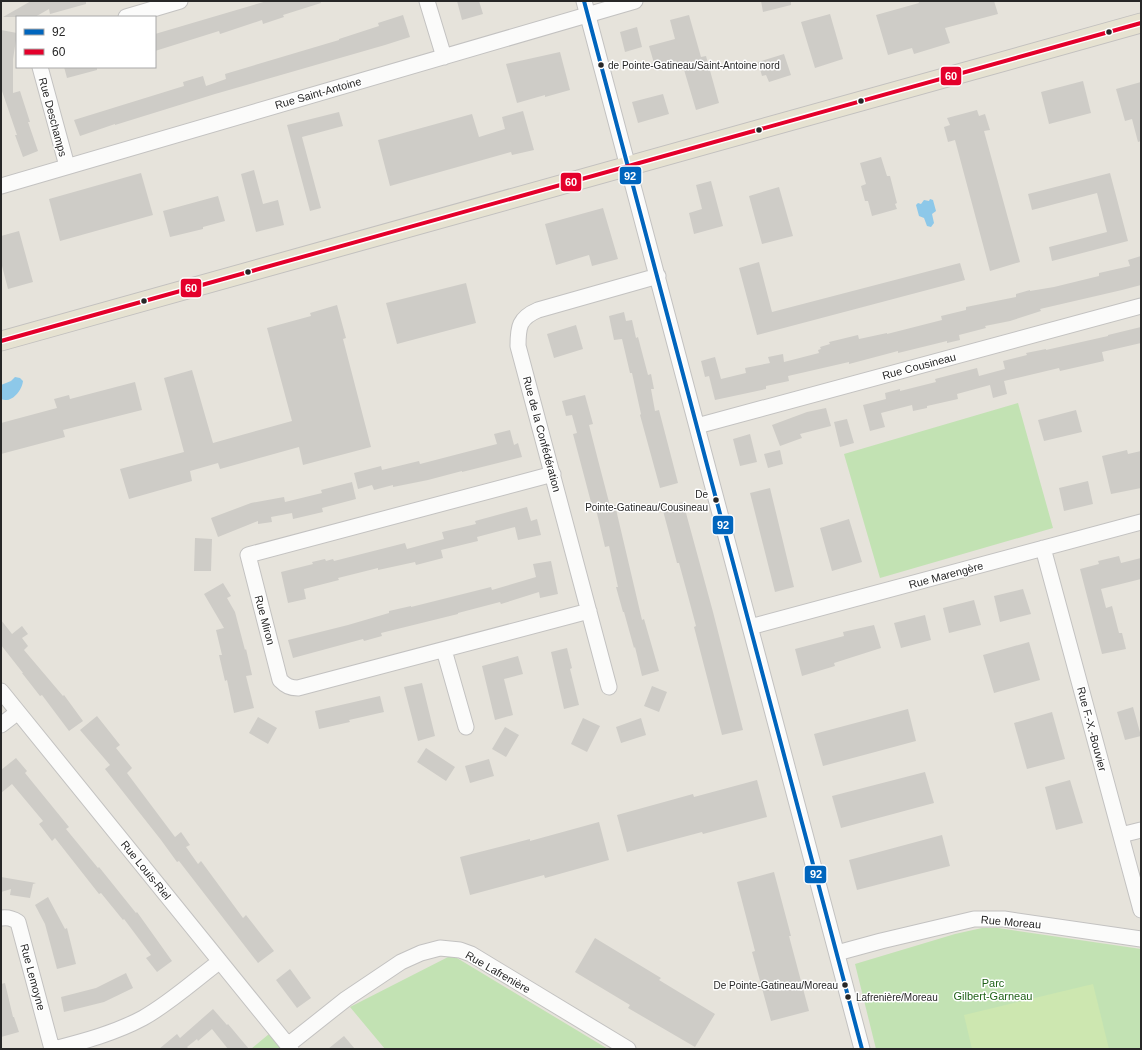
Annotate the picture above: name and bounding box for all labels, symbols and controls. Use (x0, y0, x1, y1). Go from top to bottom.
legend (16, 16, 156, 68)
text: 92 (52, 25, 66, 39)
unlabelled marker (1104, 27, 1114, 37)
text: 60 (52, 45, 66, 59)
marker: de Pointe-Gatineau/Saint-Antoine nord (596, 60, 606, 70)
place label: de Pointe-Gatineau/Saint-Antoine nord (608, 60, 780, 71)
line badge: 60 (940, 66, 962, 86)
text: 60 (945, 70, 957, 82)
street label: Rue Saint-Antoine (273, 75, 363, 111)
street label: Rue Deschamps (37, 76, 69, 158)
unlabelled marker (856, 96, 866, 106)
unlabelled marker (754, 125, 764, 135)
line badge: 92 (619, 166, 642, 185)
text: 92 (624, 170, 636, 182)
line badge: 60 (560, 172, 582, 192)
text: 60 (565, 176, 577, 188)
unlabelled marker (243, 267, 253, 277)
line badge: 60 (180, 278, 202, 298)
text: 60 (185, 282, 197, 294)
unlabelled marker (139, 296, 149, 306)
street label: Rue Cousineau (881, 350, 957, 382)
street label: Rue de la Confédération (521, 375, 563, 493)
place label: De Pointe-Gatineau/Cousineau (585, 489, 708, 513)
marker: De Pointe-Gatineau/Cousineau (711, 495, 721, 505)
line badge: 92 (712, 515, 734, 535)
text: 92 (717, 519, 729, 531)
street label: Rue Marengère (908, 559, 984, 591)
street label: Rue Miron (253, 594, 277, 646)
street label: Rue F.-X.-Bouvier (1075, 686, 1109, 773)
street label: Rue Louis-Riel (119, 838, 173, 902)
line badge: 92 (804, 865, 827, 884)
text: 92 (810, 868, 822, 880)
street label: Rue Moreau (980, 913, 1042, 931)
street label: Rue Lemoyne (18, 942, 48, 1012)
street label: Rue Lafrenière (463, 949, 533, 995)
park label: Parc Gilbert-Garneau (954, 977, 1032, 1002)
place label: De Pointe-Gatineau/Moreau (713, 980, 838, 991)
marker: De Pointe-Gatineau/Moreau (840, 980, 850, 990)
marker: Lafrenière/Moreau (843, 992, 853, 1002)
place label: Lafrenière/Moreau (856, 992, 938, 1003)

